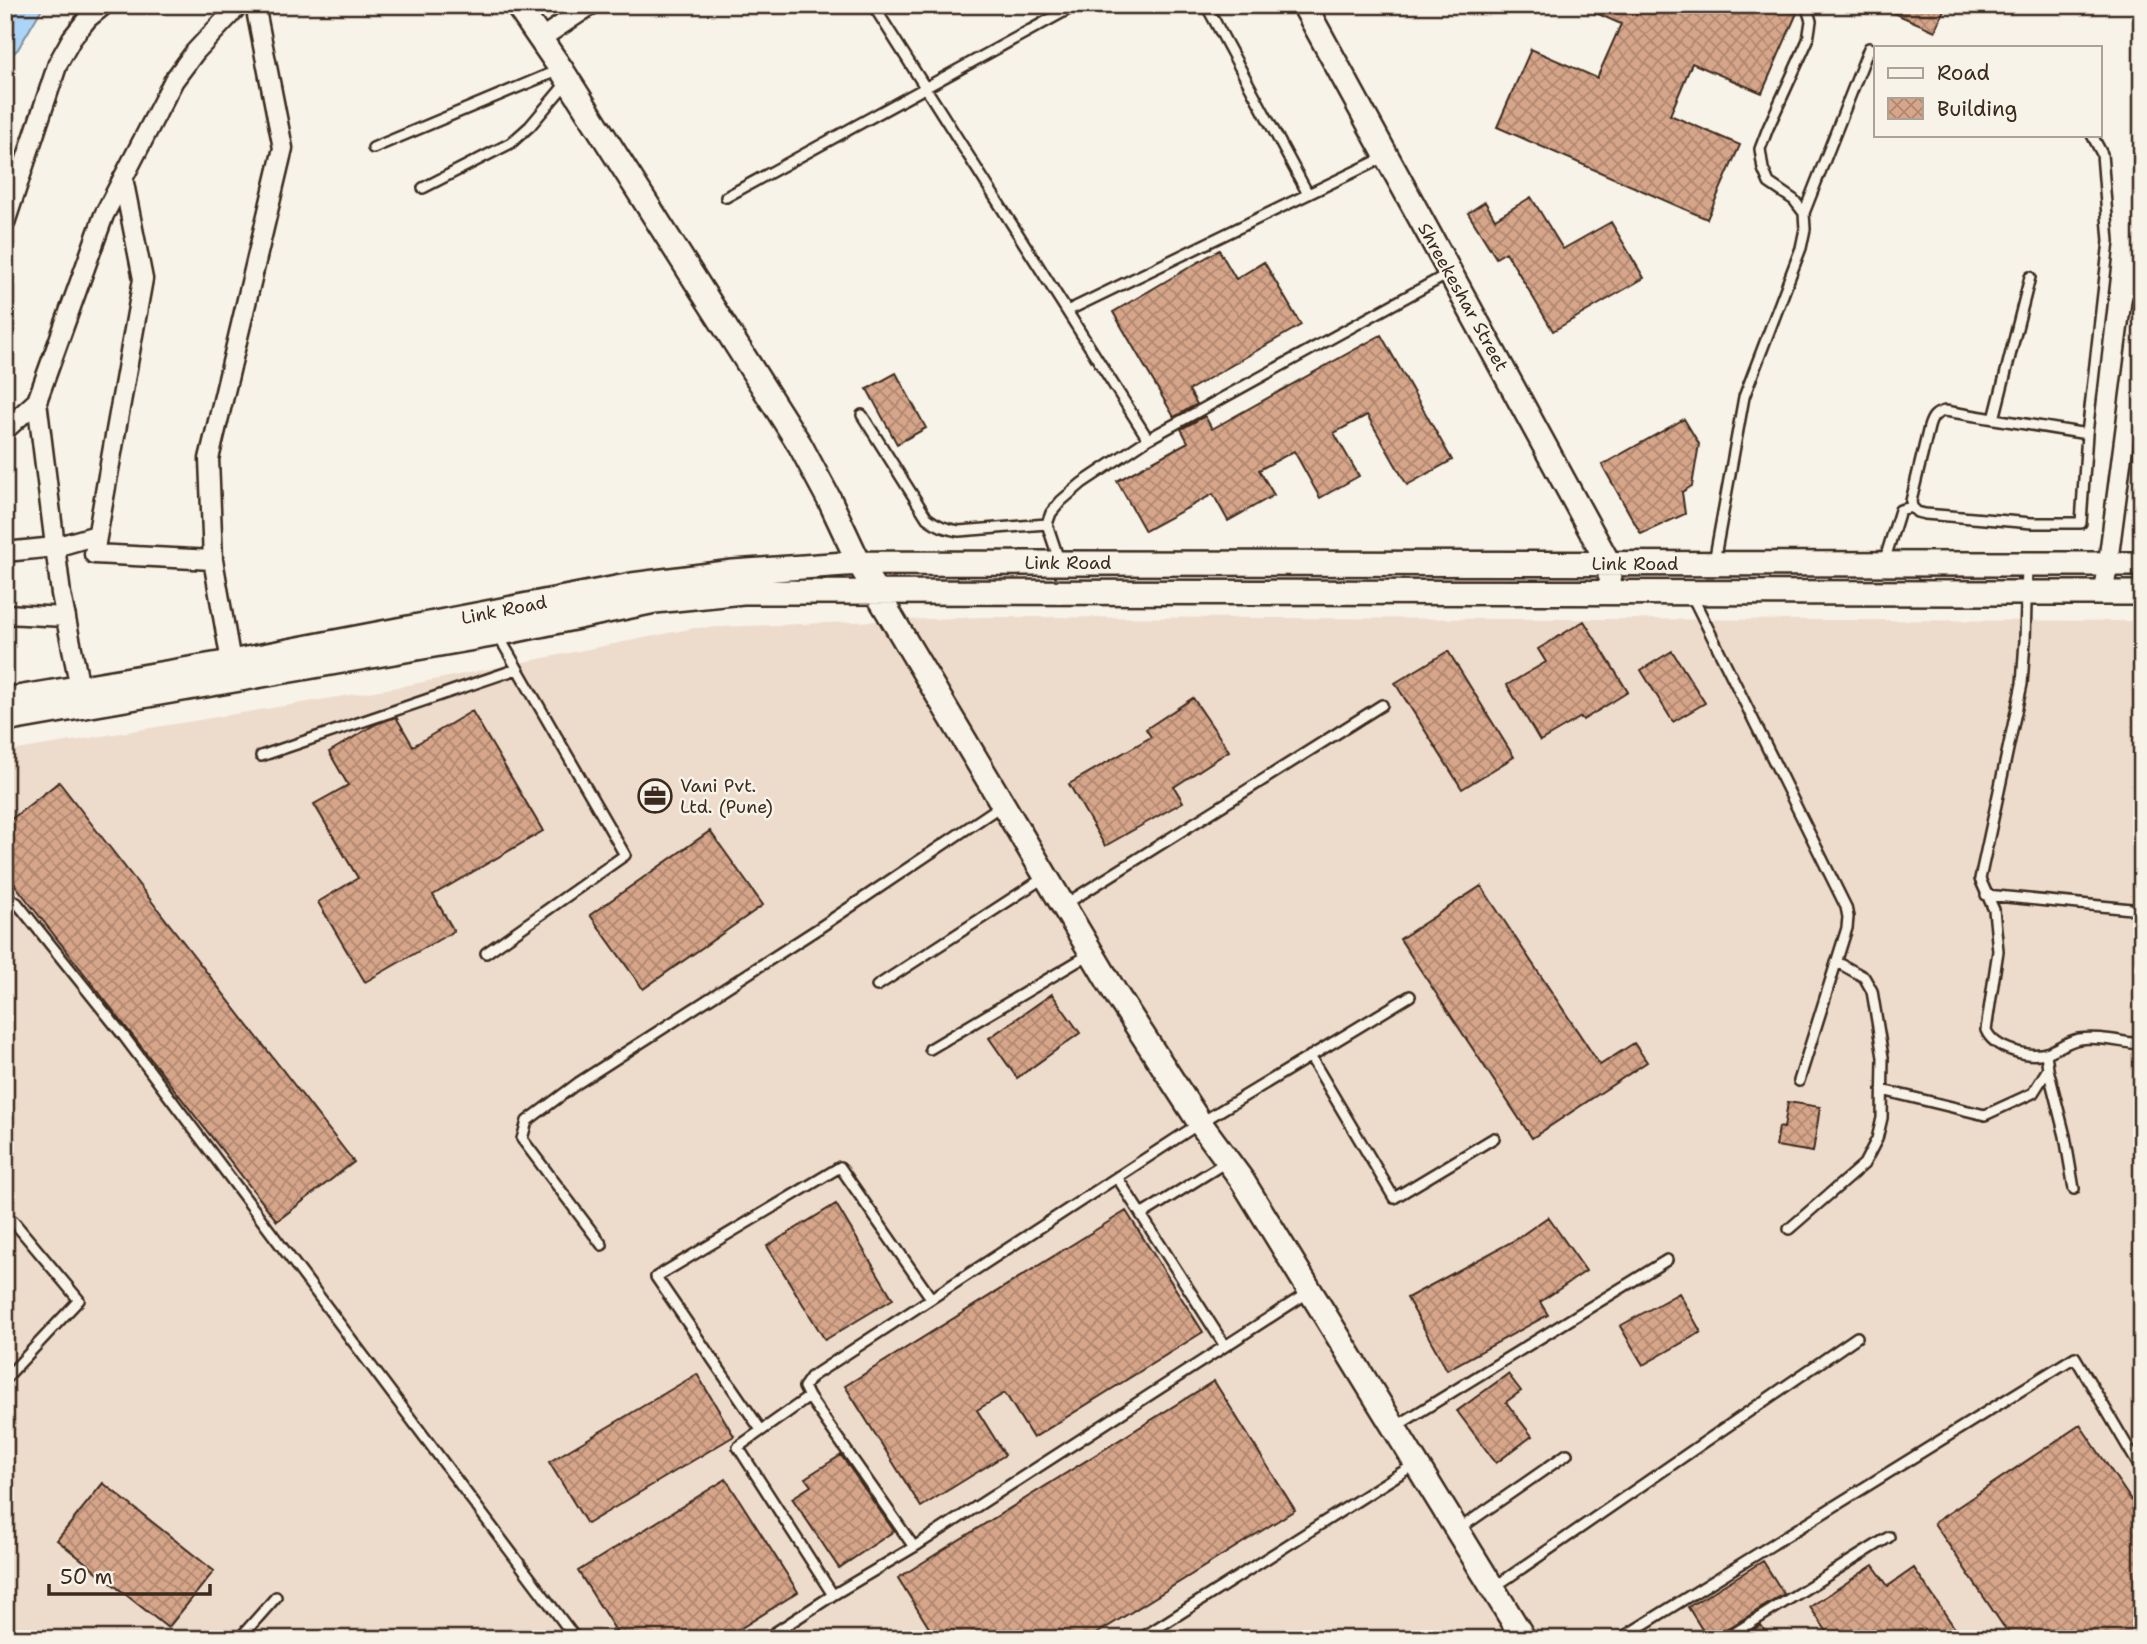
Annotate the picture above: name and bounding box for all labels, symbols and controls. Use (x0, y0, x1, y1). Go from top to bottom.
legend (1874, 46, 2102, 136)
text: Road (1937, 59, 1990, 87)
text: Building (1937, 95, 2017, 123)
street label: Shreekeshar Street (1412, 219, 1514, 376)
street label: Link Road (1025, 551, 1111, 575)
street label: Link Road (1592, 552, 1678, 576)
street label: Link Road (459, 590, 549, 630)
place label: Vani Pvt. Ltd. (Pune) (680, 774, 773, 819)
office icon: Vani Pvt. Ltd. (Pune) (636, 777, 674, 815)
scale bar (49, 1553, 210, 1597)
text: 50 m (60, 1563, 113, 1591)

